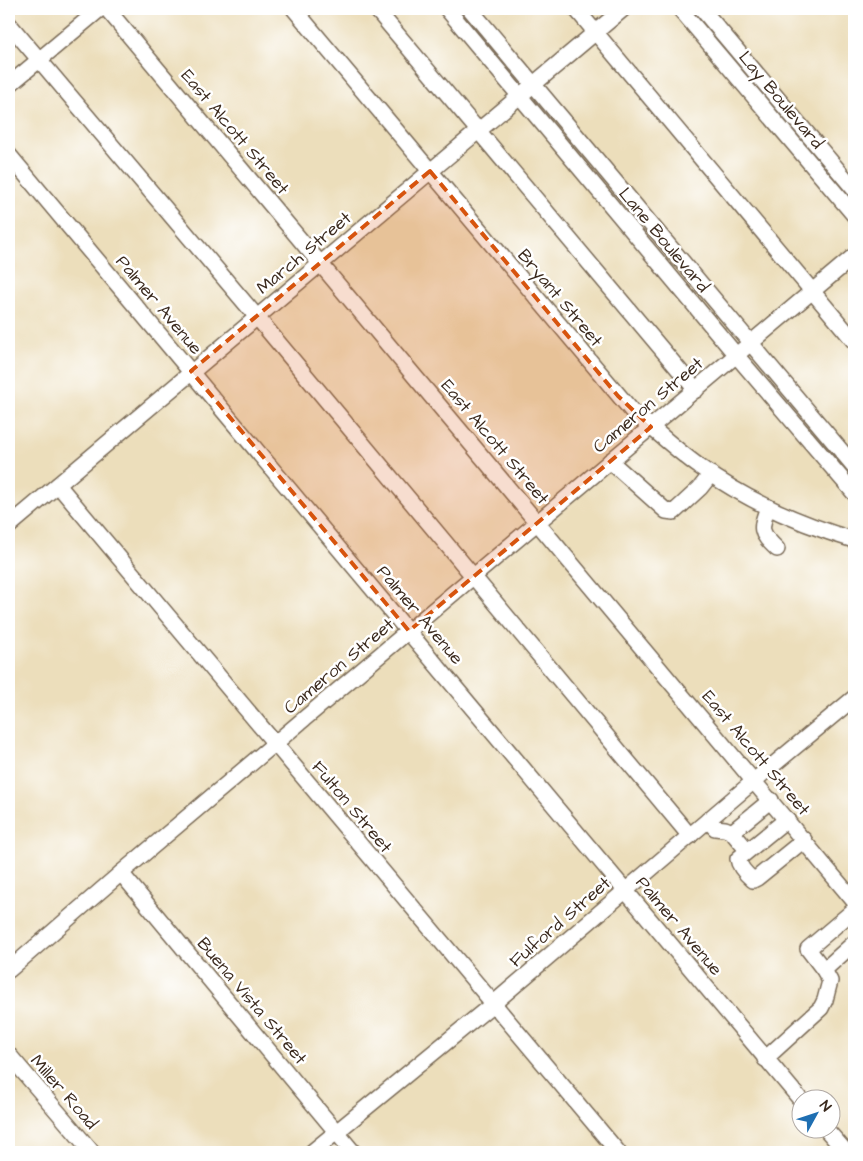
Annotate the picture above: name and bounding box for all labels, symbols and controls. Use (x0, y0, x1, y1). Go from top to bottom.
street label: Lay Boulevard (732, 46, 829, 155)
street label: East Alcott Street (175, 64, 295, 201)
street label: Lane Boulevard (613, 182, 715, 298)
street label: March Street (251, 205, 357, 300)
street label: Bryant Street (511, 244, 609, 353)
street label: Palmer Avenue (110, 250, 208, 360)
street label: Cameron Street (587, 351, 709, 459)
street label: East Alcott Street (435, 374, 555, 511)
street label: Palmer Avenue (371, 560, 469, 670)
street label: Cameron Street (278, 612, 400, 720)
street label: East Alcott Street (696, 685, 816, 822)
street label: Fulton Street (306, 755, 399, 859)
street label: Fulford Street (504, 870, 617, 973)
street label: Palmer Avenue (630, 871, 728, 981)
street label: Buena Vista Street (191, 932, 313, 1071)
street label: Miller Road (25, 1049, 103, 1135)
north arrow (790, 1088, 840, 1138)
text: N (815, 1096, 836, 1116)

